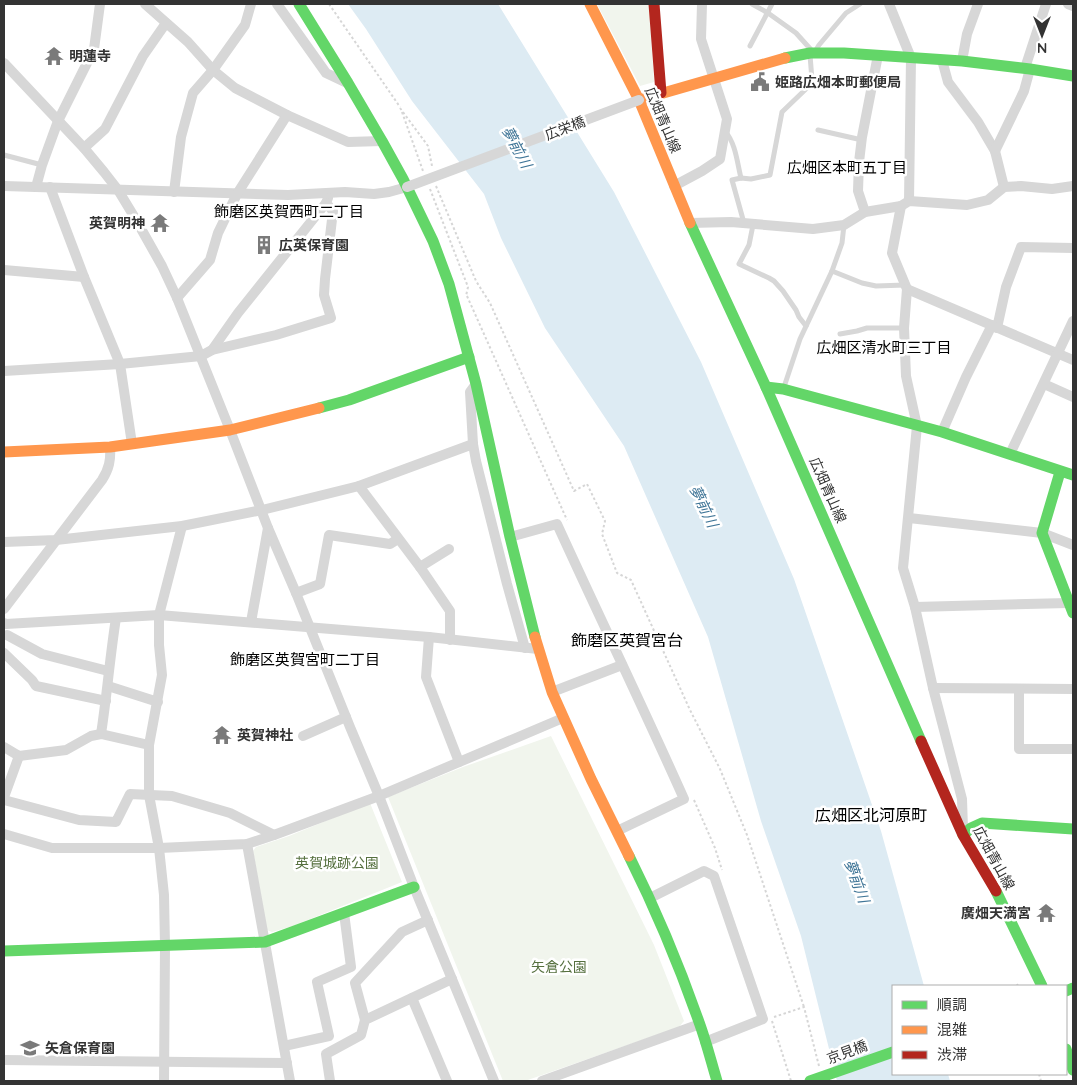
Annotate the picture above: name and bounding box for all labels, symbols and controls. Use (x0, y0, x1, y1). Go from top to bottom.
north arrow (1017, 10, 1067, 60)
text: N (1037, 39, 1047, 57)
temple icon: 明蓮寺 (43, 45, 65, 67)
place label: 明蓮寺 (69, 47, 111, 65)
public building icon: 姫路広畑本町郵便局 (749, 71, 771, 93)
place label: 姫路広畑本町郵便局 (775, 73, 901, 91)
street label: 広畑青山線 (641, 84, 685, 156)
street label: 広栄橋 (542, 112, 588, 144)
water label: 夢前川 (498, 123, 537, 173)
district label: 広畑区本町五丁目 (787, 158, 907, 177)
district label: 飾磨区英賀西町二丁目 (214, 202, 364, 221)
temple icon: 英賀明神 (149, 212, 171, 234)
place label: 英賀明神 (89, 214, 145, 232)
building icon: 広英保育園 (253, 234, 275, 256)
place label: 広英保育園 (279, 236, 349, 254)
district label: 広畑区清水町三丁目 (816, 338, 952, 357)
street label: 広畑青山線 (806, 454, 850, 526)
water label: 夢前川 (686, 482, 723, 532)
district label: 飾磨区英賀宮台 (571, 630, 683, 650)
district label: 飾磨区英賀宮町二丁目 (230, 650, 380, 669)
temple icon: 英賀神社 (211, 724, 233, 746)
place label: 英賀神社 (237, 726, 293, 744)
district label: 広畑区北河原町 (815, 805, 927, 825)
street label: 広畑青山線 (969, 823, 1019, 893)
park label: 英賀城跡公園 (295, 854, 379, 872)
water label: 夢前川 (840, 857, 874, 907)
temple icon: 廣畑天満宮 (1035, 902, 1057, 924)
place label: 廣畑天満宮 (961, 904, 1031, 922)
park label: 矢倉公園 (531, 958, 587, 976)
legend (892, 985, 1067, 1075)
text: 順調 (937, 995, 967, 1014)
text: 混雑 (937, 1020, 967, 1039)
street label: 京見橋 (824, 1036, 870, 1068)
school or university icon: 矢倉保育園 (19, 1037, 41, 1059)
place label: 矢倉保育園 (45, 1039, 115, 1057)
text: 渋滞 (937, 1045, 967, 1064)

